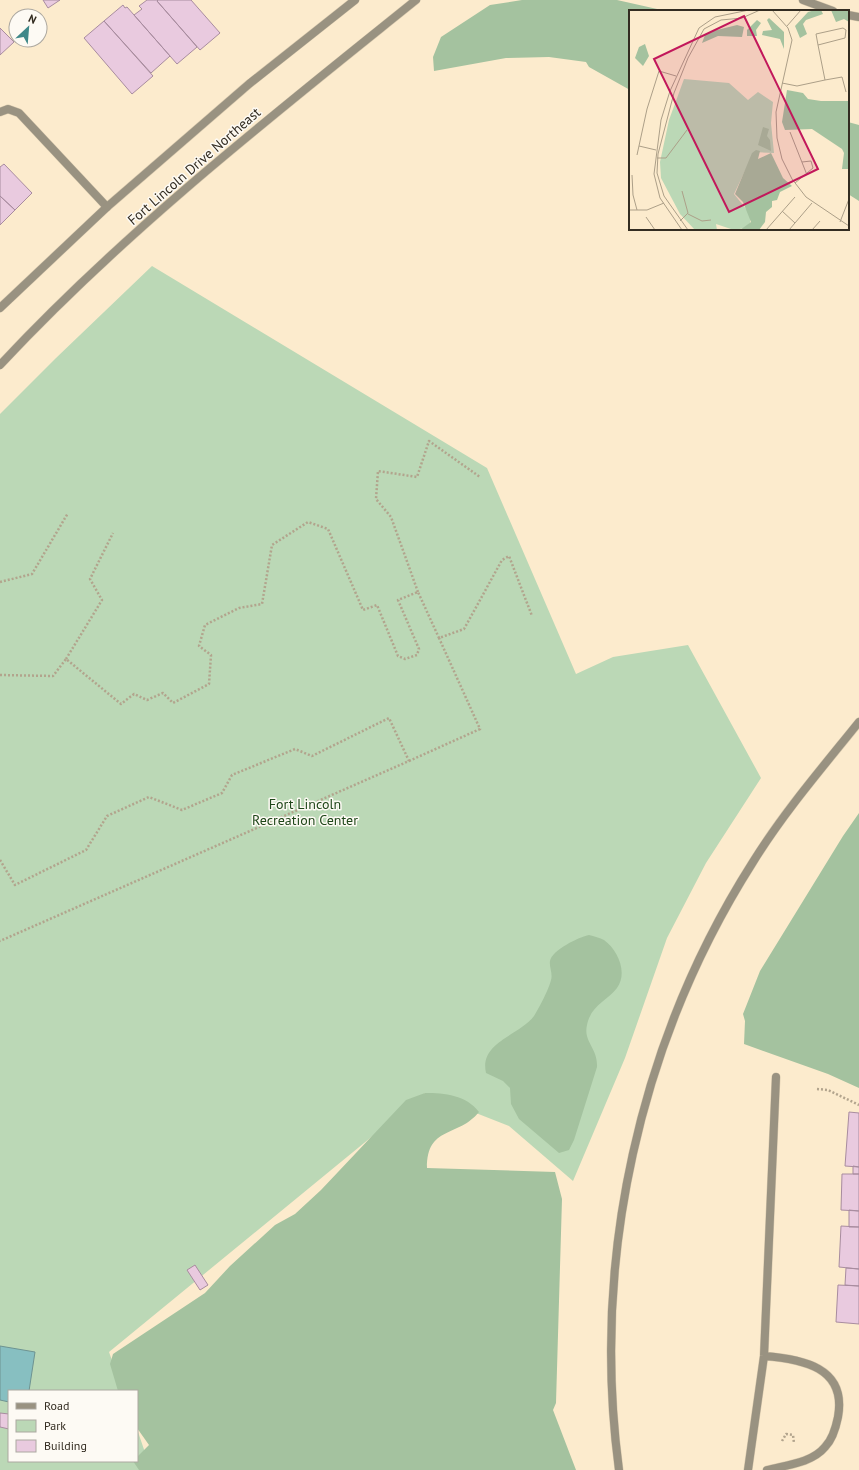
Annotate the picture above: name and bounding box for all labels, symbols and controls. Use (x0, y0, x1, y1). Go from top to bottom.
north arrow (8, 8, 48, 48)
inset map (629, 10, 849, 230)
text: N (26, 11, 39, 27)
street label: Fort Lincoln Drive Northeast (124, 103, 264, 229)
park label: Fort Lincoln Recreation Center (252, 795, 358, 829)
legend (8, 1390, 138, 1462)
text: Road (44, 1398, 69, 1413)
text: Park (44, 1418, 66, 1433)
text: Building (44, 1438, 87, 1453)

